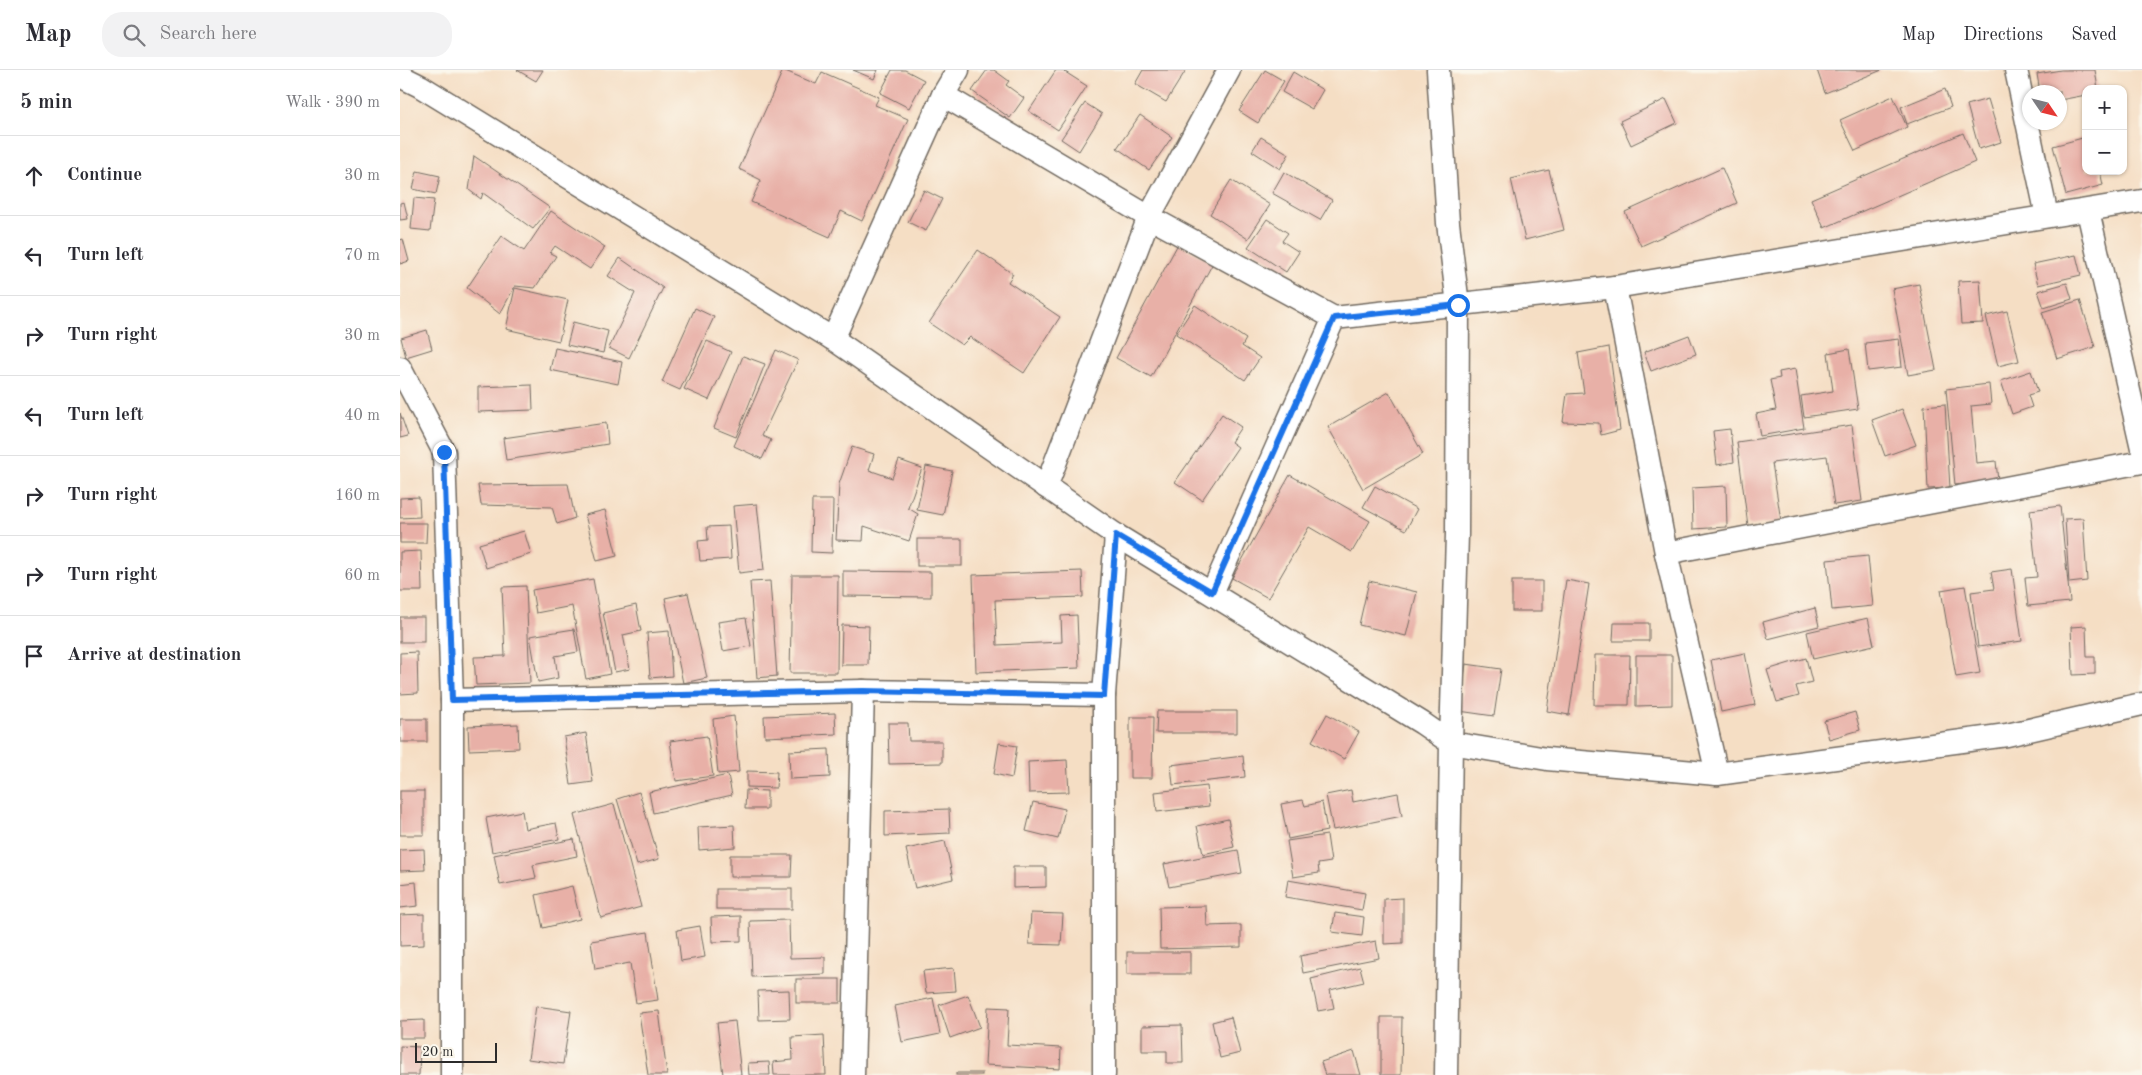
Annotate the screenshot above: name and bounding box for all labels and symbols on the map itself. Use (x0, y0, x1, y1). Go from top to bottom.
north arrow (2022, 85, 2067, 130)
route start (1447, 294, 1470, 317)
route end (433, 441, 456, 464)
scale bar (415, 1040, 498, 1063)

